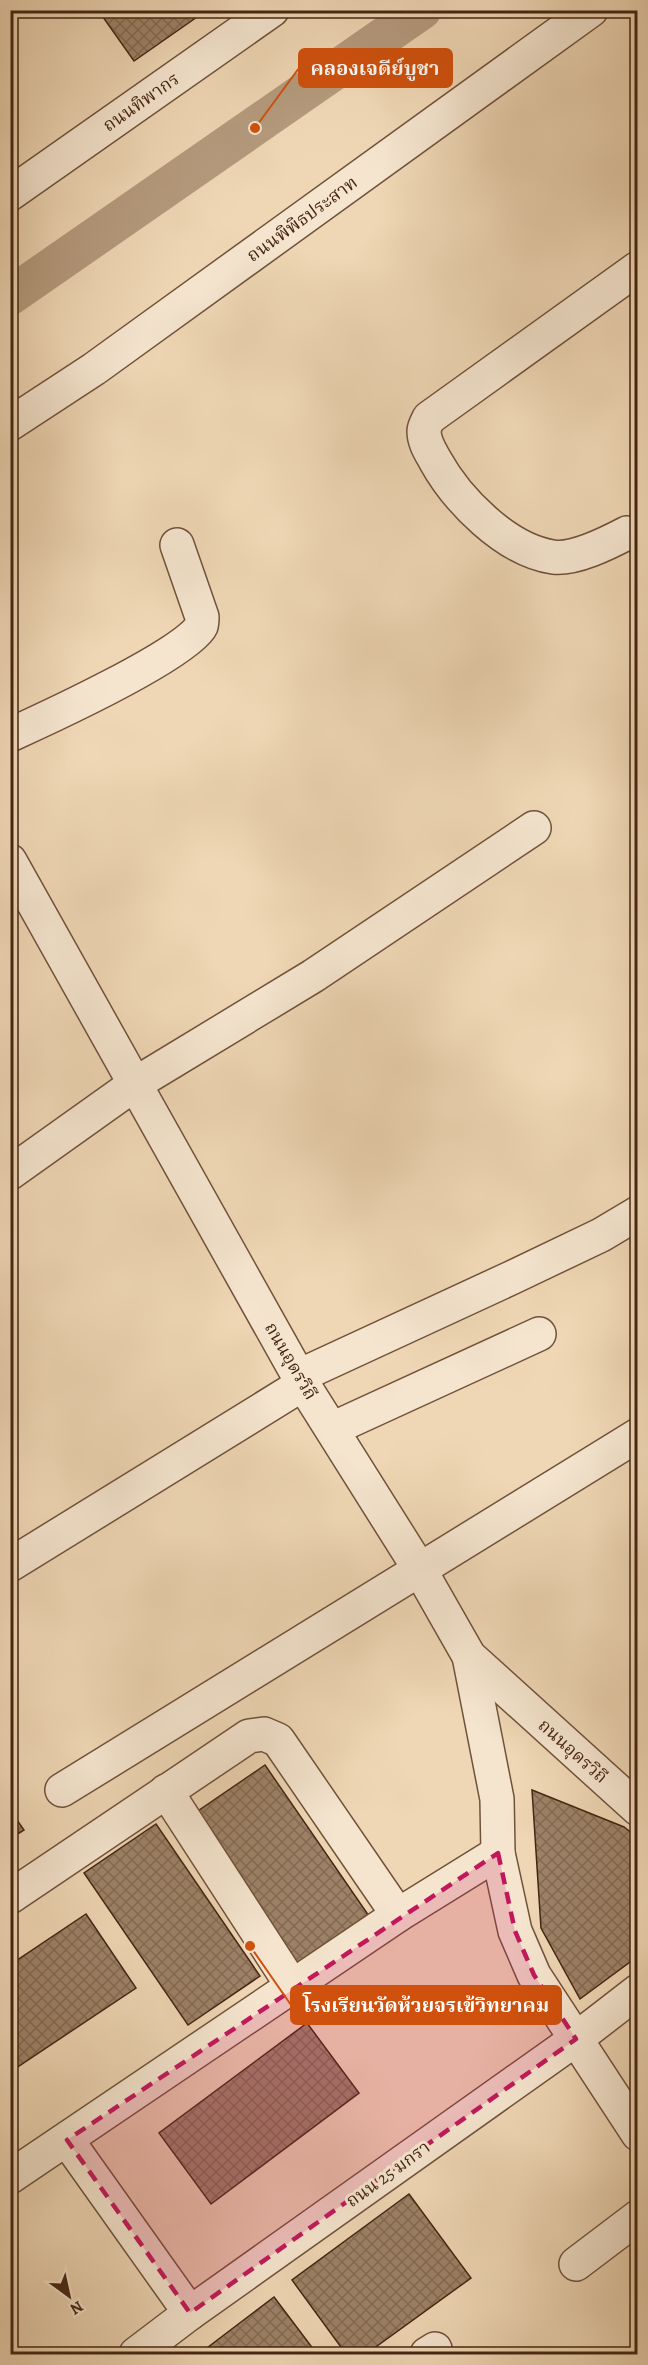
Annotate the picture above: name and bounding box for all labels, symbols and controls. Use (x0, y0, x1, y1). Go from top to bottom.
callout: คลองเจดีย์บูชา (299, 49, 452, 87)
text: คลองเจดีย์บูชา (311, 55, 439, 82)
street label: ถนนทิพากร (98, 67, 184, 137)
street label: ถนนพิพิธประสาท (242, 171, 362, 267)
street label: ถนนอุดรวิถี (259, 1318, 323, 1404)
street label: ถนนอุดรวิถี (533, 1713, 613, 1789)
callout: โรงเรียนวัดห้วยจรเข้วิทยาคม (291, 1986, 561, 2024)
text: โรงเรียนวัดห้วยจรเข้วิทยาคม (302, 1992, 549, 2019)
street label: ถนน 25 มกรา (341, 2135, 435, 2213)
north arrow (39, 2266, 99, 2326)
text: N (65, 2295, 88, 2320)

